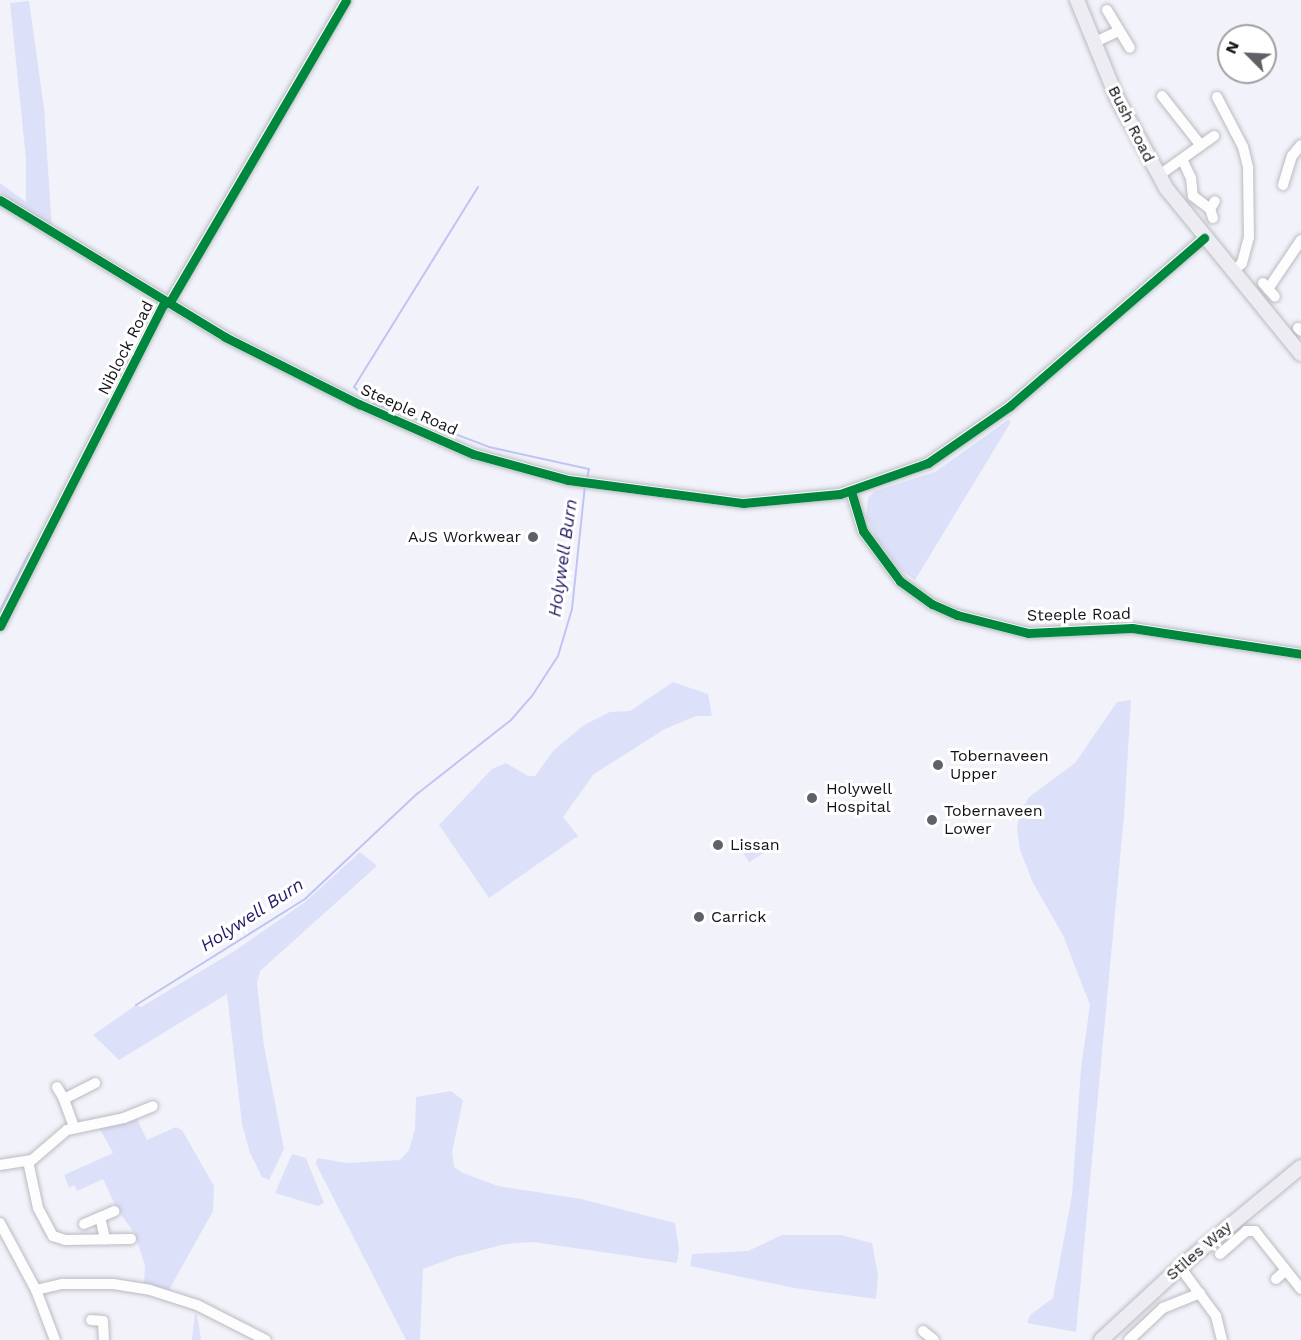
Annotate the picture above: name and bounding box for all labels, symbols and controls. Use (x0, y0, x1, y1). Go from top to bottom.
north arrow (1217, 24, 1277, 84)
text: N (1221, 38, 1243, 57)
street label: Bush Road (1104, 83, 1158, 165)
street label: Niblock Road (94, 298, 158, 398)
street label: Steeple Road (358, 380, 460, 440)
water label: Holywell Burn (544, 497, 582, 619)
place label: AJS Workwear (408, 527, 521, 547)
marker: AJS Workwear (526, 530, 540, 544)
street label: Steeple Road (1027, 604, 1131, 626)
place label: Tobernaveen Upper (950, 746, 1049, 784)
marker: Tobernaveen Upper (931, 758, 945, 772)
place label: Holywell Hospital (826, 779, 892, 817)
marker: Holywell Hospital (803, 789, 821, 807)
place label: Tobernaveen Lower (944, 801, 1043, 839)
marker: Tobernaveen Lower (925, 813, 939, 827)
place label: Lissan (730, 835, 780, 855)
marker: Lissan (711, 838, 725, 852)
water label: Holywell Burn (196, 873, 308, 957)
place label: Carrick (711, 907, 766, 927)
marker: Carrick (692, 910, 706, 924)
street label: Stiles Way (1162, 1217, 1236, 1285)

